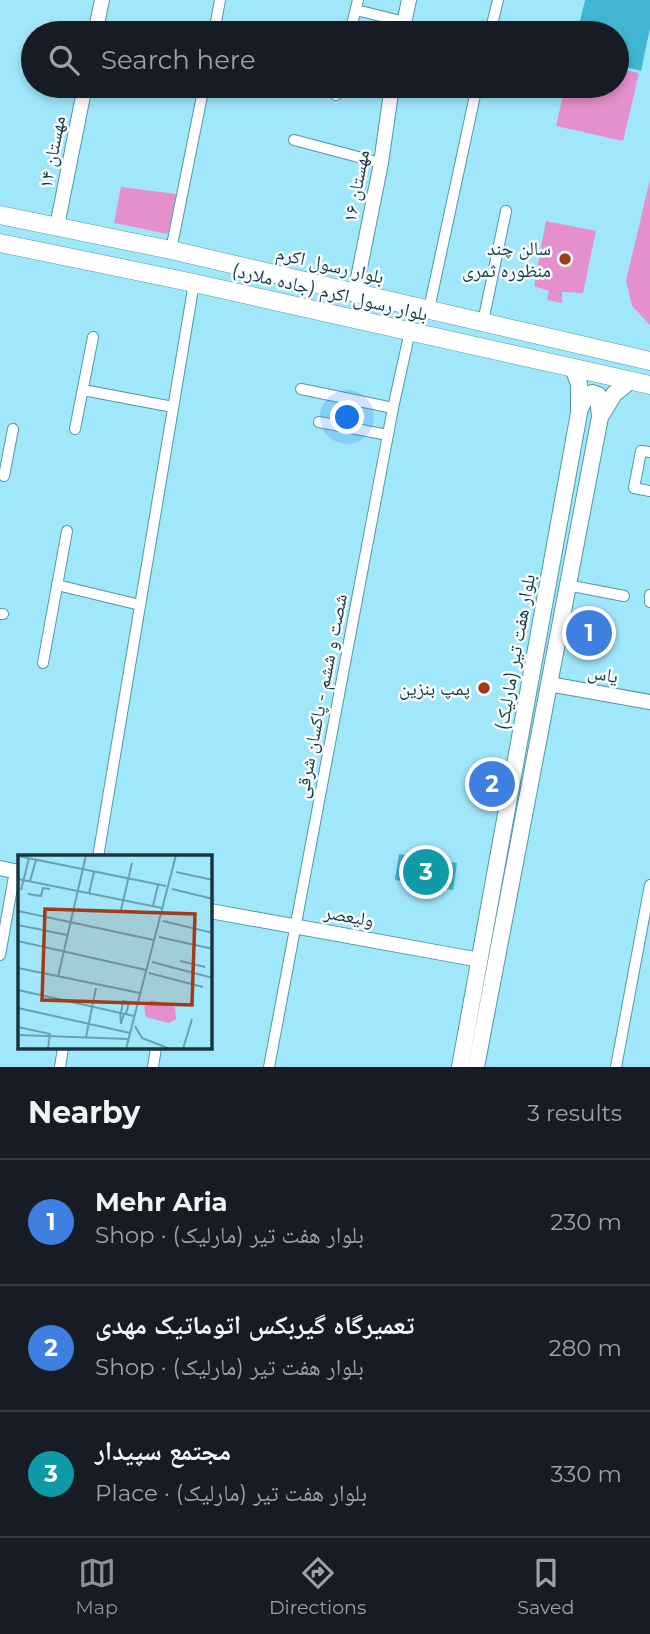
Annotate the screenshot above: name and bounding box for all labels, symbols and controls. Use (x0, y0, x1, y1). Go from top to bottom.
search box (21, 21, 629, 98)
icon: search (45, 41, 83, 79)
text: Search here (101, 44, 256, 76)
street label: مهستان ۱۴ (34, 114, 70, 190)
street label: مهستان ۱۶ (338, 148, 374, 224)
place label: سالن چند منظوره ثمری (462, 237, 551, 282)
street label: بلوار رسول اکرم (273, 241, 386, 291)
marker: سالن چند منظوره ثمری (557, 251, 573, 267)
street label: بلوار رسول اکرم (جاده ملارد) (229, 258, 430, 328)
your location (330, 400, 364, 434)
street label: بلوار هفت تیر (مارلیک) (490, 572, 540, 732)
street label: شصت و ششم - پاکسان شرقی (290, 592, 353, 800)
pin: 1 (566, 607, 612, 659)
street label: یاس (586, 660, 620, 688)
place label: پمپ بنزین (399, 677, 470, 700)
marker: پمپ بنزین (476, 680, 492, 696)
pin: 2 (469, 758, 515, 810)
pin: 3 (403, 846, 449, 898)
inset map (18, 855, 212, 1050)
street label: ولیعصر (321, 900, 376, 932)
text: Nearby (28, 1094, 140, 1131)
text: 3 results (527, 1099, 622, 1127)
text: Mehr Aria (95, 1186, 228, 1218)
text: 1 (46, 1208, 56, 1236)
text: 230 m (550, 1208, 622, 1236)
text: Shop · بلوار هفت تیر (مارلیک) (95, 1221, 364, 1249)
text: تعمیرگاه گیربکس اتوماتیک مهدی (95, 1309, 414, 1341)
text: 2 (44, 1334, 58, 1362)
text: 280 m (549, 1334, 622, 1362)
text: Shop · بلوار هفت تیر (مارلیک) (95, 1353, 364, 1381)
text: مجتمع سپیدار (95, 1435, 231, 1467)
text: 3 (44, 1460, 58, 1488)
text: 330 m (551, 1460, 622, 1488)
text: Place · بلوار هفت تیر (مارلیک) (95, 1479, 367, 1507)
tab: Map (76, 1554, 118, 1619)
tab: Directions (269, 1554, 366, 1619)
tab: Saved (517, 1554, 574, 1619)

